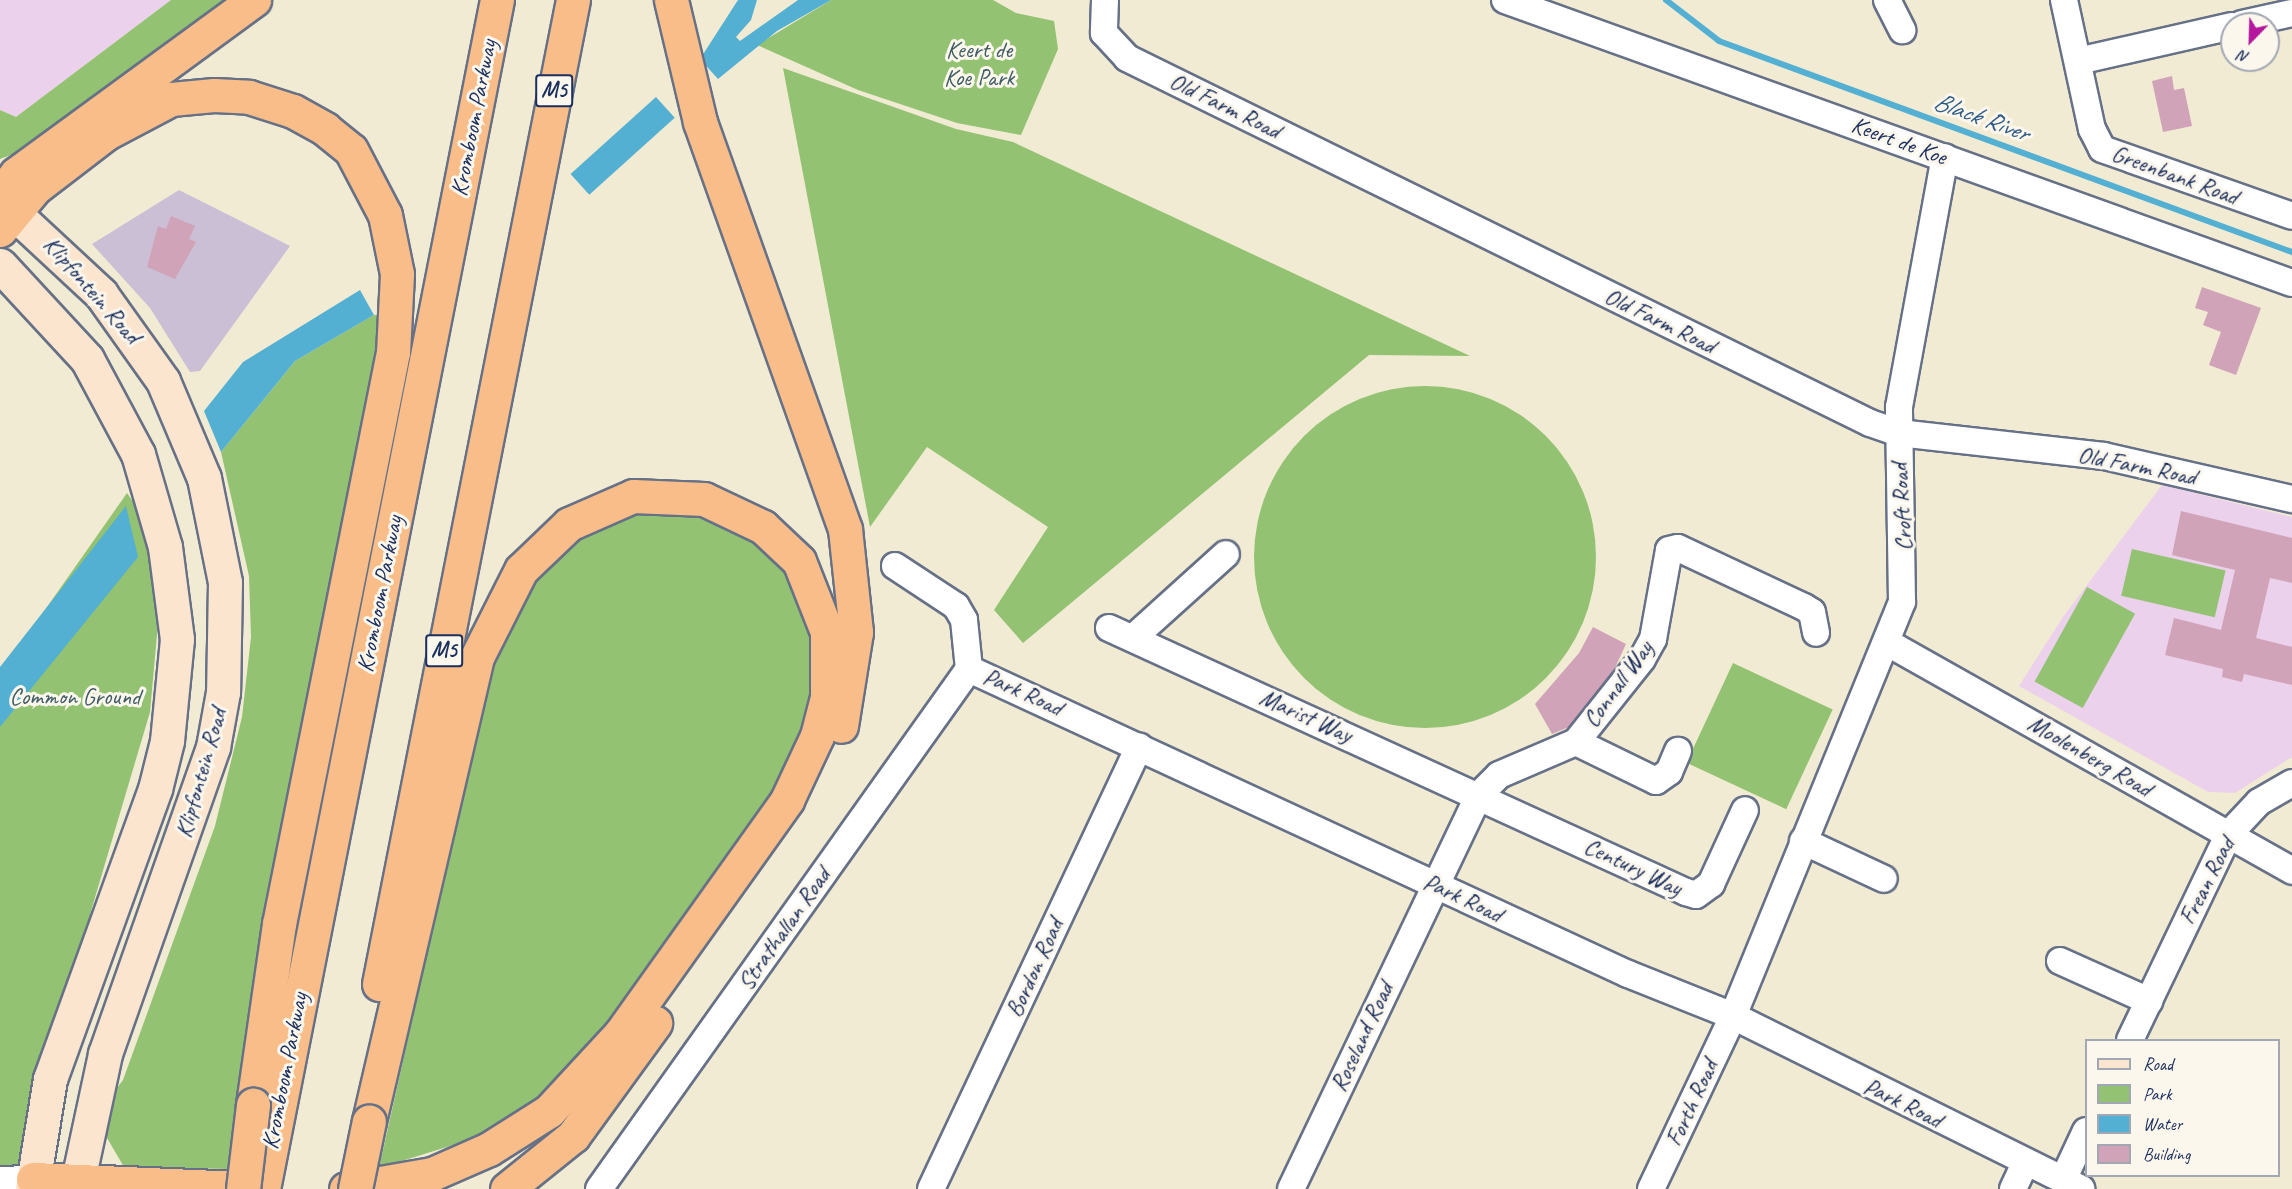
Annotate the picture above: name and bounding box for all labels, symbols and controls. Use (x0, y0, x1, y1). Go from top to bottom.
north arrow (2220, 12, 2280, 72)
park label: Keert de Koe Park (944, 36, 1014, 92)
street label: Kromboom Parkway (445, 37, 503, 199)
text: N (2235, 46, 2252, 68)
street label: Old Farm Road (1164, 66, 1286, 146)
road number: M5 (534, 72, 574, 110)
water label: Black River (1929, 85, 2033, 149)
street label: Keert de Koe (1848, 111, 1950, 171)
street label: Greenbank Road (2108, 139, 2242, 211)
street label: Klipfontein Road (37, 230, 147, 350)
street label: Old Farm Road (1599, 281, 1721, 361)
street label: Old Farm Road (2075, 440, 2199, 492)
street label: Croft Road (1885, 462, 1919, 552)
street label: Kromboom Parkway (351, 513, 409, 675)
road number: M5 (424, 632, 464, 670)
street label: Connall Way (1577, 635, 1659, 733)
street label: Park Road (979, 662, 1067, 722)
park label: Common Ground (10, 683, 140, 711)
street label: Marist Way (1255, 683, 1357, 749)
street label: Klipfontein Road (169, 705, 233, 841)
street label: Moolenberg Road (2023, 709, 2157, 803)
street label: Century Way (1579, 832, 1687, 902)
street label: Frean Road (2173, 833, 2241, 929)
street label: Strathallan Road (731, 862, 837, 996)
street label: Park Road (1419, 867, 1507, 929)
street label: Bordon Road (1000, 915, 1070, 1021)
street label: Roseland Road (1324, 978, 1400, 1096)
street label: Kromboom Parkway (256, 990, 314, 1152)
legend (2085, 1039, 2280, 1177)
text: Road (2143, 1053, 2173, 1075)
street label: Forth Road (1659, 1055, 1725, 1151)
street label: Park Road (1859, 1072, 1947, 1134)
text: Park (2143, 1083, 2172, 1105)
text: Water (2143, 1113, 2182, 1135)
text: Building (2143, 1143, 2190, 1165)

